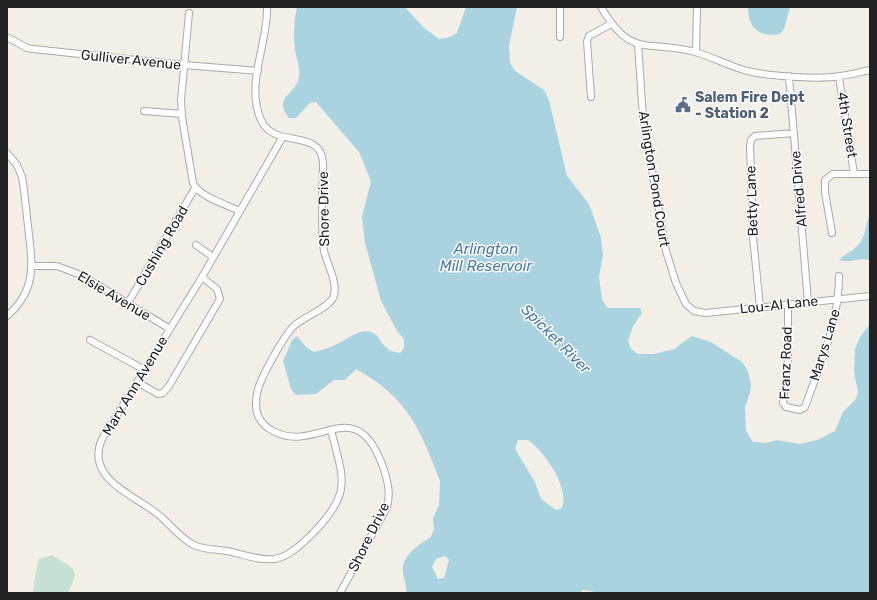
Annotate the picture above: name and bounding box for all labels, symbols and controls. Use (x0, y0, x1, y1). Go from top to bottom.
street label: Gulliver Avenue (80, 46, 182, 74)
place label: Salem Fire Dept - Station 2 (695, 89, 805, 122)
street label: 4th Street (833, 91, 861, 160)
public building icon: Salem Fire Dept - Station 2 (674, 96, 692, 114)
street label: Arlington Pond Court (635, 110, 673, 249)
street label: Alfred Drive (787, 150, 811, 228)
street label: Betty Lane (742, 165, 762, 237)
street label: Shore Drive (315, 171, 333, 247)
street label: Cushing Road (132, 203, 192, 289)
water label: Arlington Mill Reservoir (440, 240, 534, 275)
street label: Elsie Avenue (74, 268, 154, 325)
street label: Lou-Al Lane (739, 292, 819, 318)
water label: Spicket River (518, 301, 595, 378)
street label: Marys Lane (806, 307, 844, 383)
street label: Franz Road (776, 326, 796, 400)
street label: Mary Ann Avenue (99, 333, 171, 439)
street label: Shore Drive (345, 499, 393, 575)

